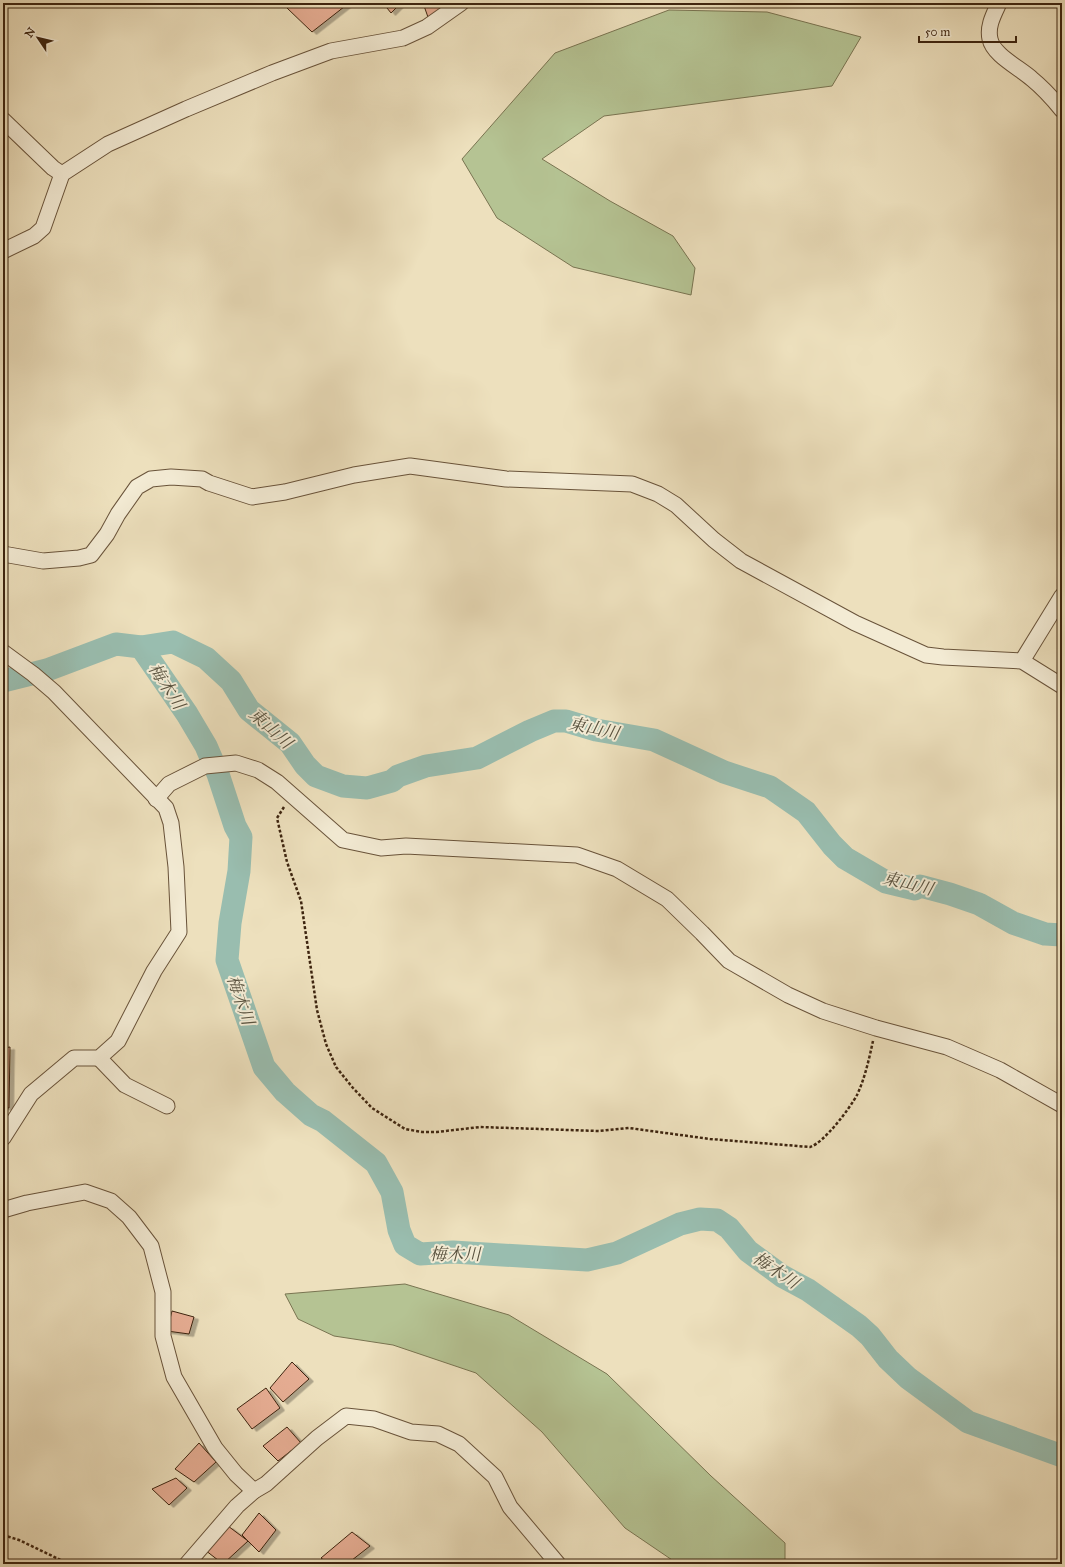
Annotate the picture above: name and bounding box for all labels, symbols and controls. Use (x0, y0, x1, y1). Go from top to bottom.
north arrow (18, 18, 58, 58)
scale bar (919, 18, 1016, 44)
text: N (22, 24, 39, 40)
text: 50 m (925, 25, 950, 39)
water label: 梅木川 (144, 659, 190, 715)
water label: 東山川 (245, 704, 298, 755)
water label: 東山川 (567, 713, 623, 744)
water label: 東山川 (881, 867, 937, 900)
water label: 梅木川 (222, 973, 259, 1030)
water label: 梅木川 (430, 1244, 482, 1265)
water label: 梅木川 (749, 1247, 804, 1294)

